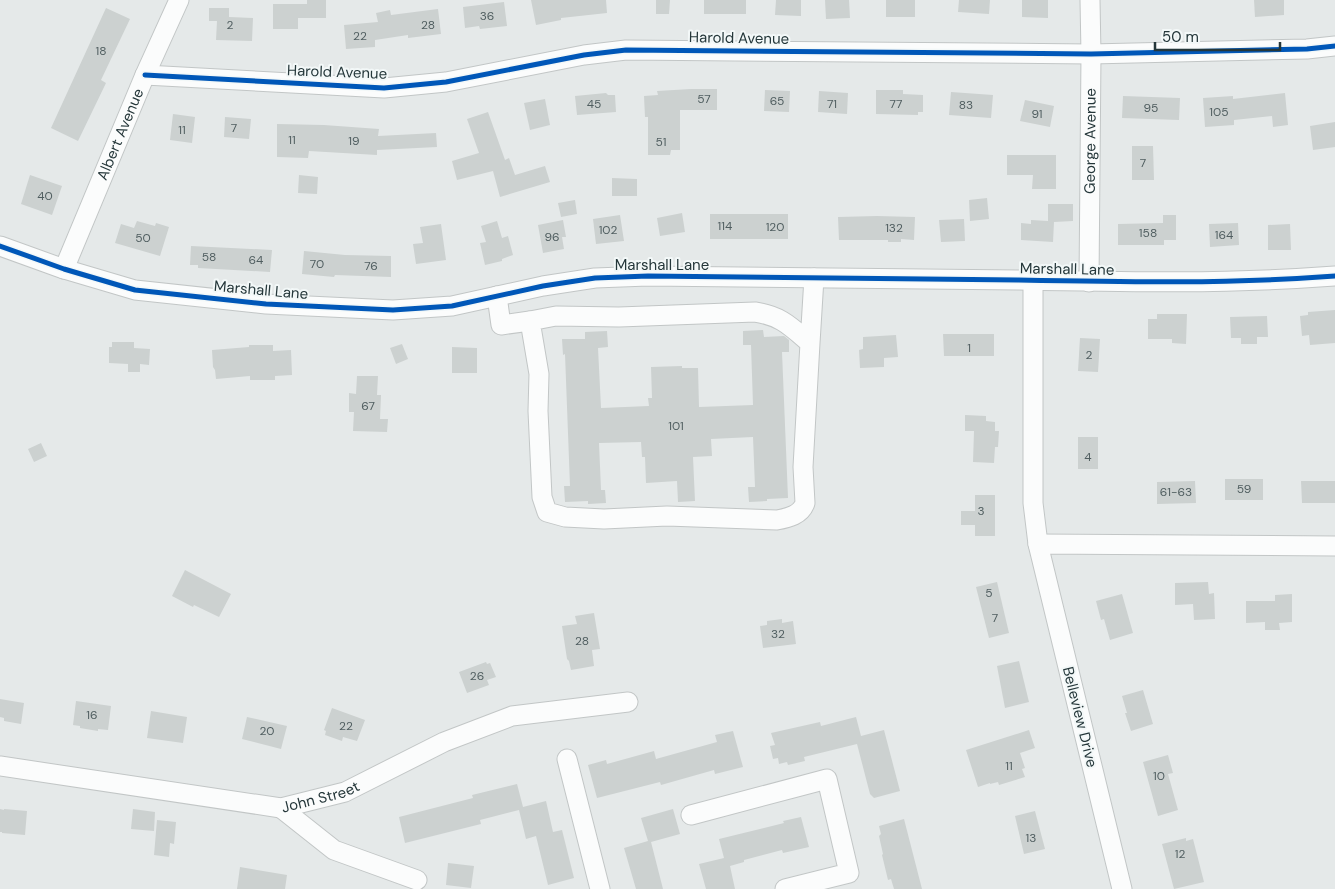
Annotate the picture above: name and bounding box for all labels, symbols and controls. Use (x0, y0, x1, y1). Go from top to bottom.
house number: 36 (480, 8, 494, 24)
house number: 2 (227, 17, 234, 33)
house number: 28 (421, 17, 435, 33)
scale bar (1155, 20, 1280, 52)
street label: Harold Avenue (689, 27, 789, 49)
text: 50 m (1162, 27, 1199, 47)
house number: 22 (353, 28, 367, 44)
house number: 18 (95, 43, 107, 59)
street label: Harold Avenue (287, 60, 387, 84)
street label: Albert Avenue (92, 85, 148, 183)
street label: George Avenue (1080, 88, 1101, 194)
house number: 57 (697, 91, 711, 107)
house number: 65 (770, 93, 784, 109)
house number: 45 (587, 96, 601, 112)
house number: 71 (827, 96, 837, 112)
house number: 77 (890, 96, 902, 112)
house number: 83 (959, 97, 973, 113)
house number: 95 (1144, 100, 1158, 116)
house number: 105 (1209, 104, 1229, 120)
house number: 91 (1031, 106, 1043, 122)
house number: 7 (231, 120, 237, 136)
house number: 11 (178, 122, 186, 138)
house number: 11 (288, 132, 296, 148)
house number: 19 (348, 133, 360, 149)
house number: 51 (655, 134, 667, 150)
house number: 7 (1140, 155, 1146, 171)
house number: 40 (37, 188, 53, 204)
house number: 114 (718, 218, 732, 234)
house number: 120 (766, 219, 784, 235)
house number: 132 (885, 220, 903, 236)
house number: 102 (599, 222, 617, 238)
house number: 158 (1139, 225, 1157, 241)
house number: 164 (1215, 227, 1233, 243)
house number: 96 (544, 229, 560, 245)
house number: 50 (135, 230, 151, 246)
house number: 58 (202, 249, 216, 265)
house number: 64 (249, 252, 263, 268)
street label: Marshall Lane (615, 255, 709, 275)
house number: 70 (310, 256, 324, 272)
house number: 76 (364, 258, 378, 274)
street label: Marshall Lane (1020, 258, 1114, 280)
street label: Marshall Lane (213, 276, 309, 304)
house number: 1 (967, 340, 971, 356)
house number: 2 (1086, 347, 1093, 363)
house number: 67 (361, 398, 375, 414)
house number: 101 (668, 418, 684, 434)
house number: 4 (1084, 449, 1092, 465)
house number: 59 (1237, 481, 1251, 497)
house number: 61-63 (1160, 484, 1192, 500)
house number: 3 (977, 503, 985, 519)
house number: 5 (985, 585, 993, 601)
house number: 7 (992, 610, 998, 626)
house number: 32 (771, 626, 785, 642)
house number: 28 (575, 633, 589, 649)
street label: Belleview Drive (1058, 665, 1102, 769)
house number: 26 (470, 668, 484, 684)
house number: 16 (86, 707, 98, 723)
house number: 22 (339, 718, 353, 734)
house number: 20 (259, 723, 275, 739)
house number: 11 (1005, 758, 1013, 774)
house number: 10 (1153, 768, 1165, 784)
street label: John Street (279, 776, 363, 818)
house number: 13 (1026, 830, 1036, 846)
house number: 12 (1175, 846, 1185, 862)

